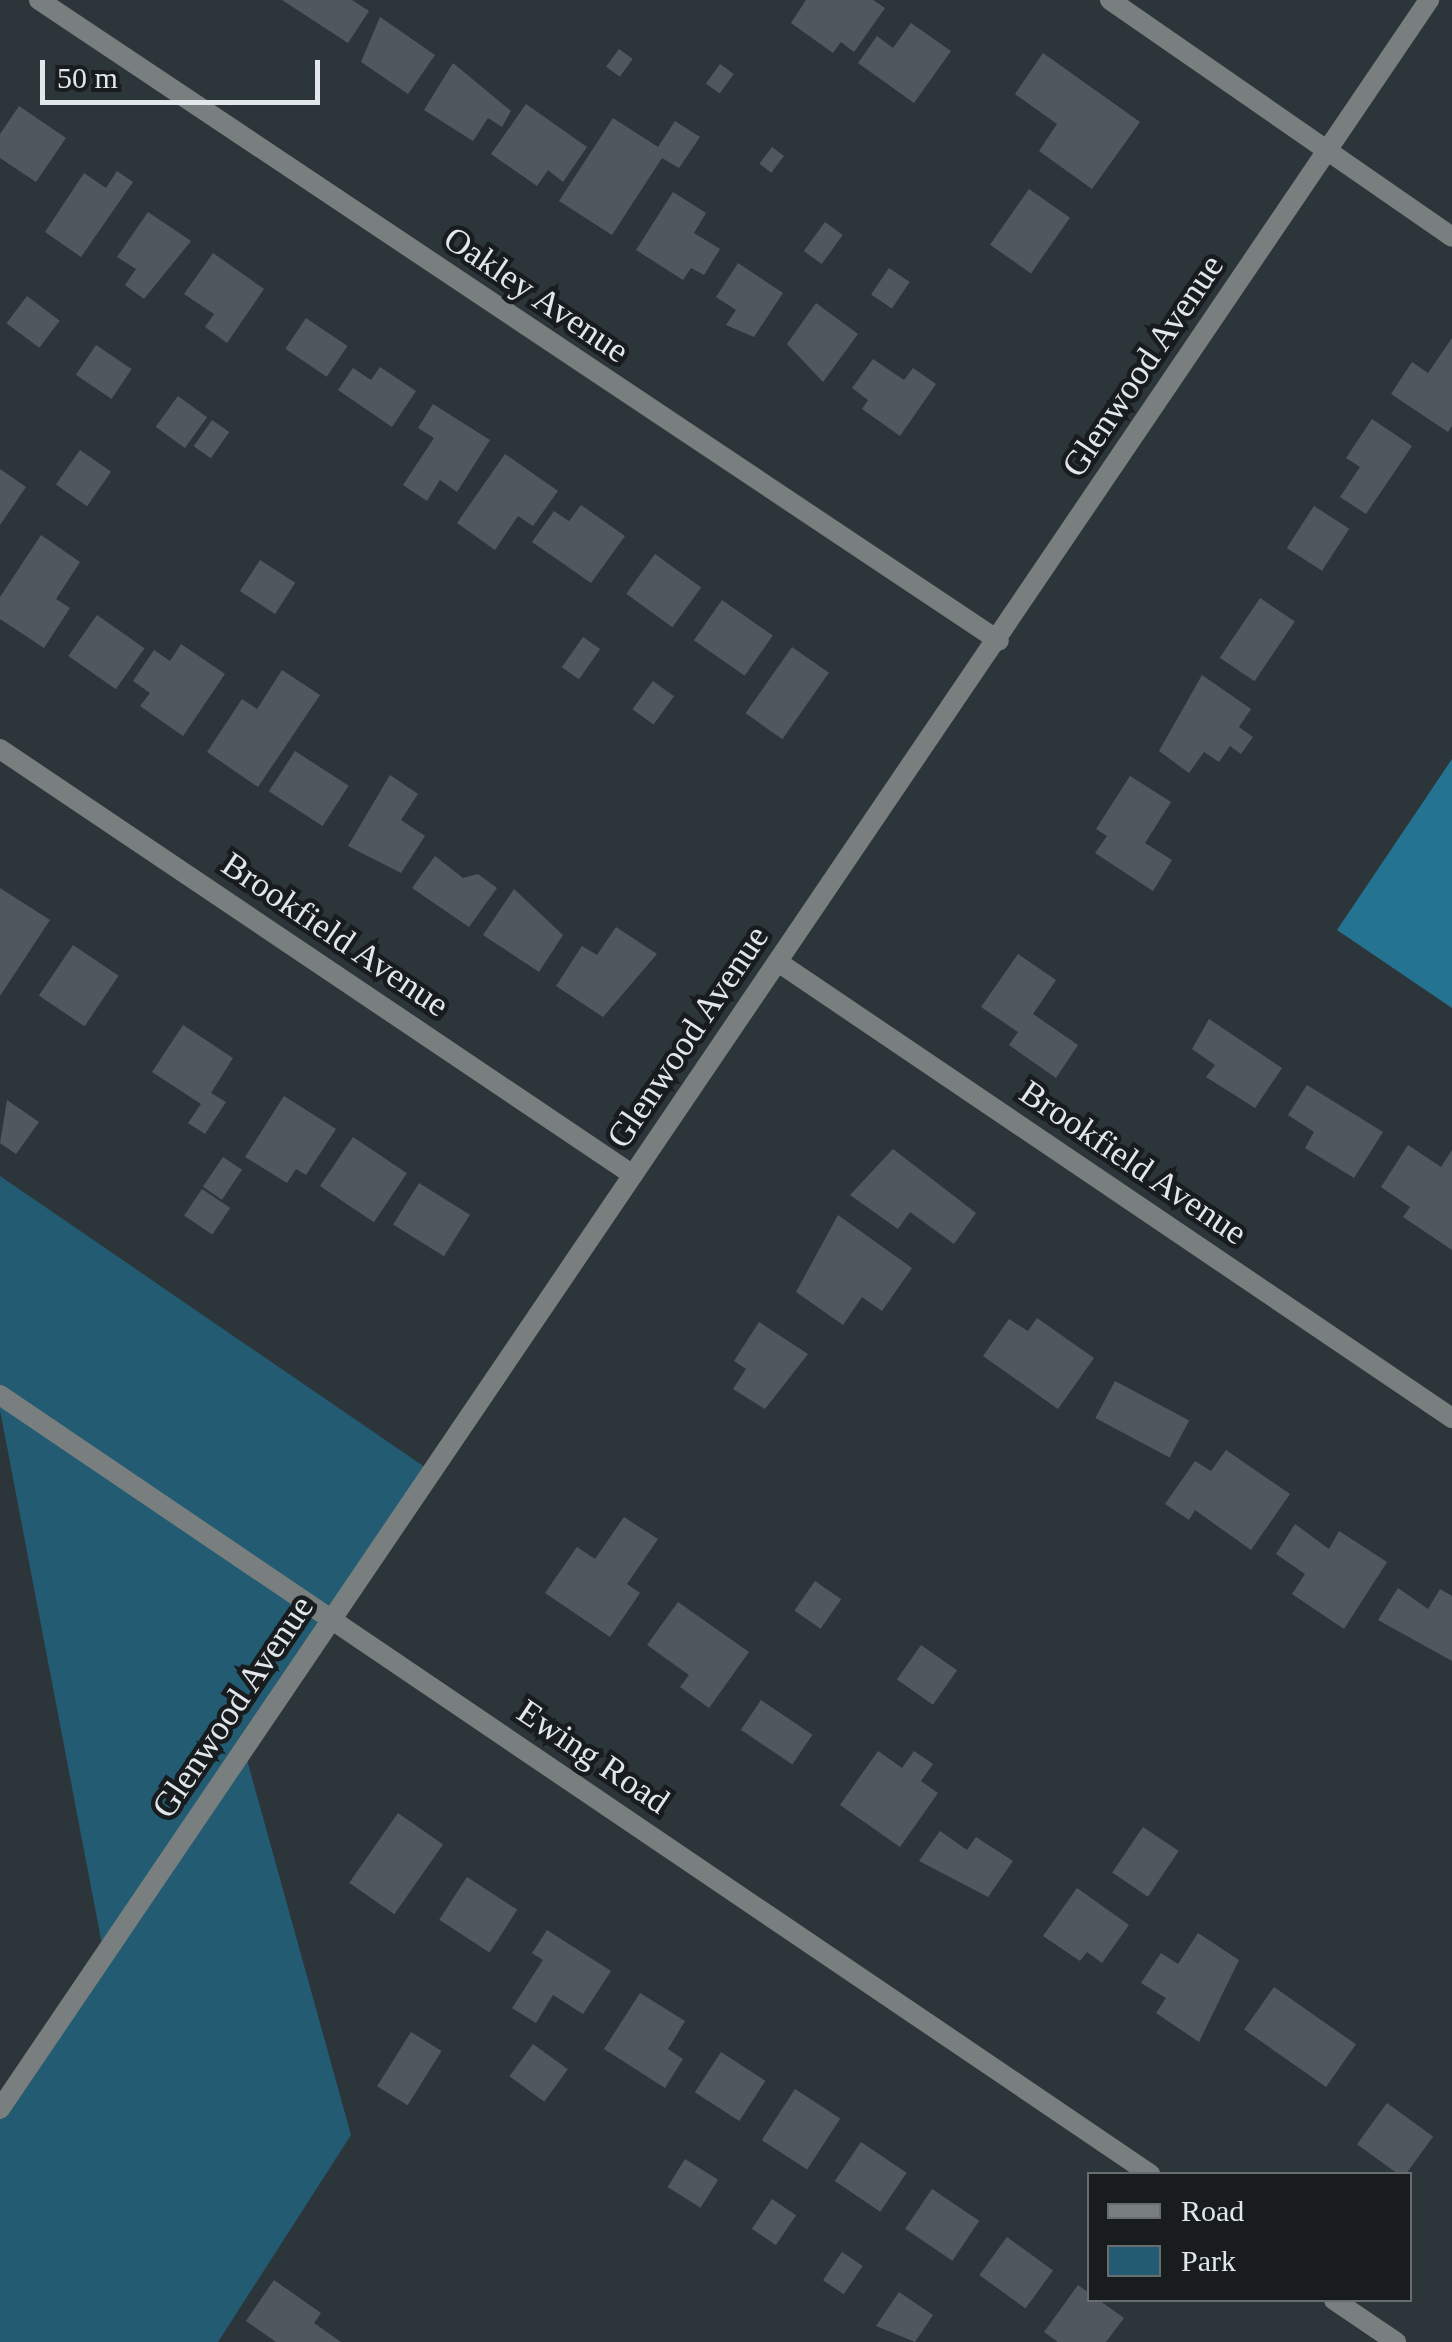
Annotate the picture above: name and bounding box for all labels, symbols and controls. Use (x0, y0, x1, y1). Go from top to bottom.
scale bar (45, 40, 325, 102)
text: 50 m (57, 61, 118, 94)
street label: Oakley Avenue (435, 217, 637, 373)
street label: Glenwood Avenue (1053, 246, 1233, 486)
street label: Brookfield Avenue (213, 843, 457, 1027)
street label: Glenwood Avenue (598, 917, 778, 1157)
street label: Brookfield Avenue (1011, 1071, 1255, 1255)
street label: Glenwood Avenue (143, 1587, 323, 1827)
street label: Ewing Road (509, 1691, 677, 1823)
legend (1087, 2172, 1412, 2302)
text: Road (1181, 2194, 1244, 2227)
text: Park (1181, 2244, 1236, 2277)

